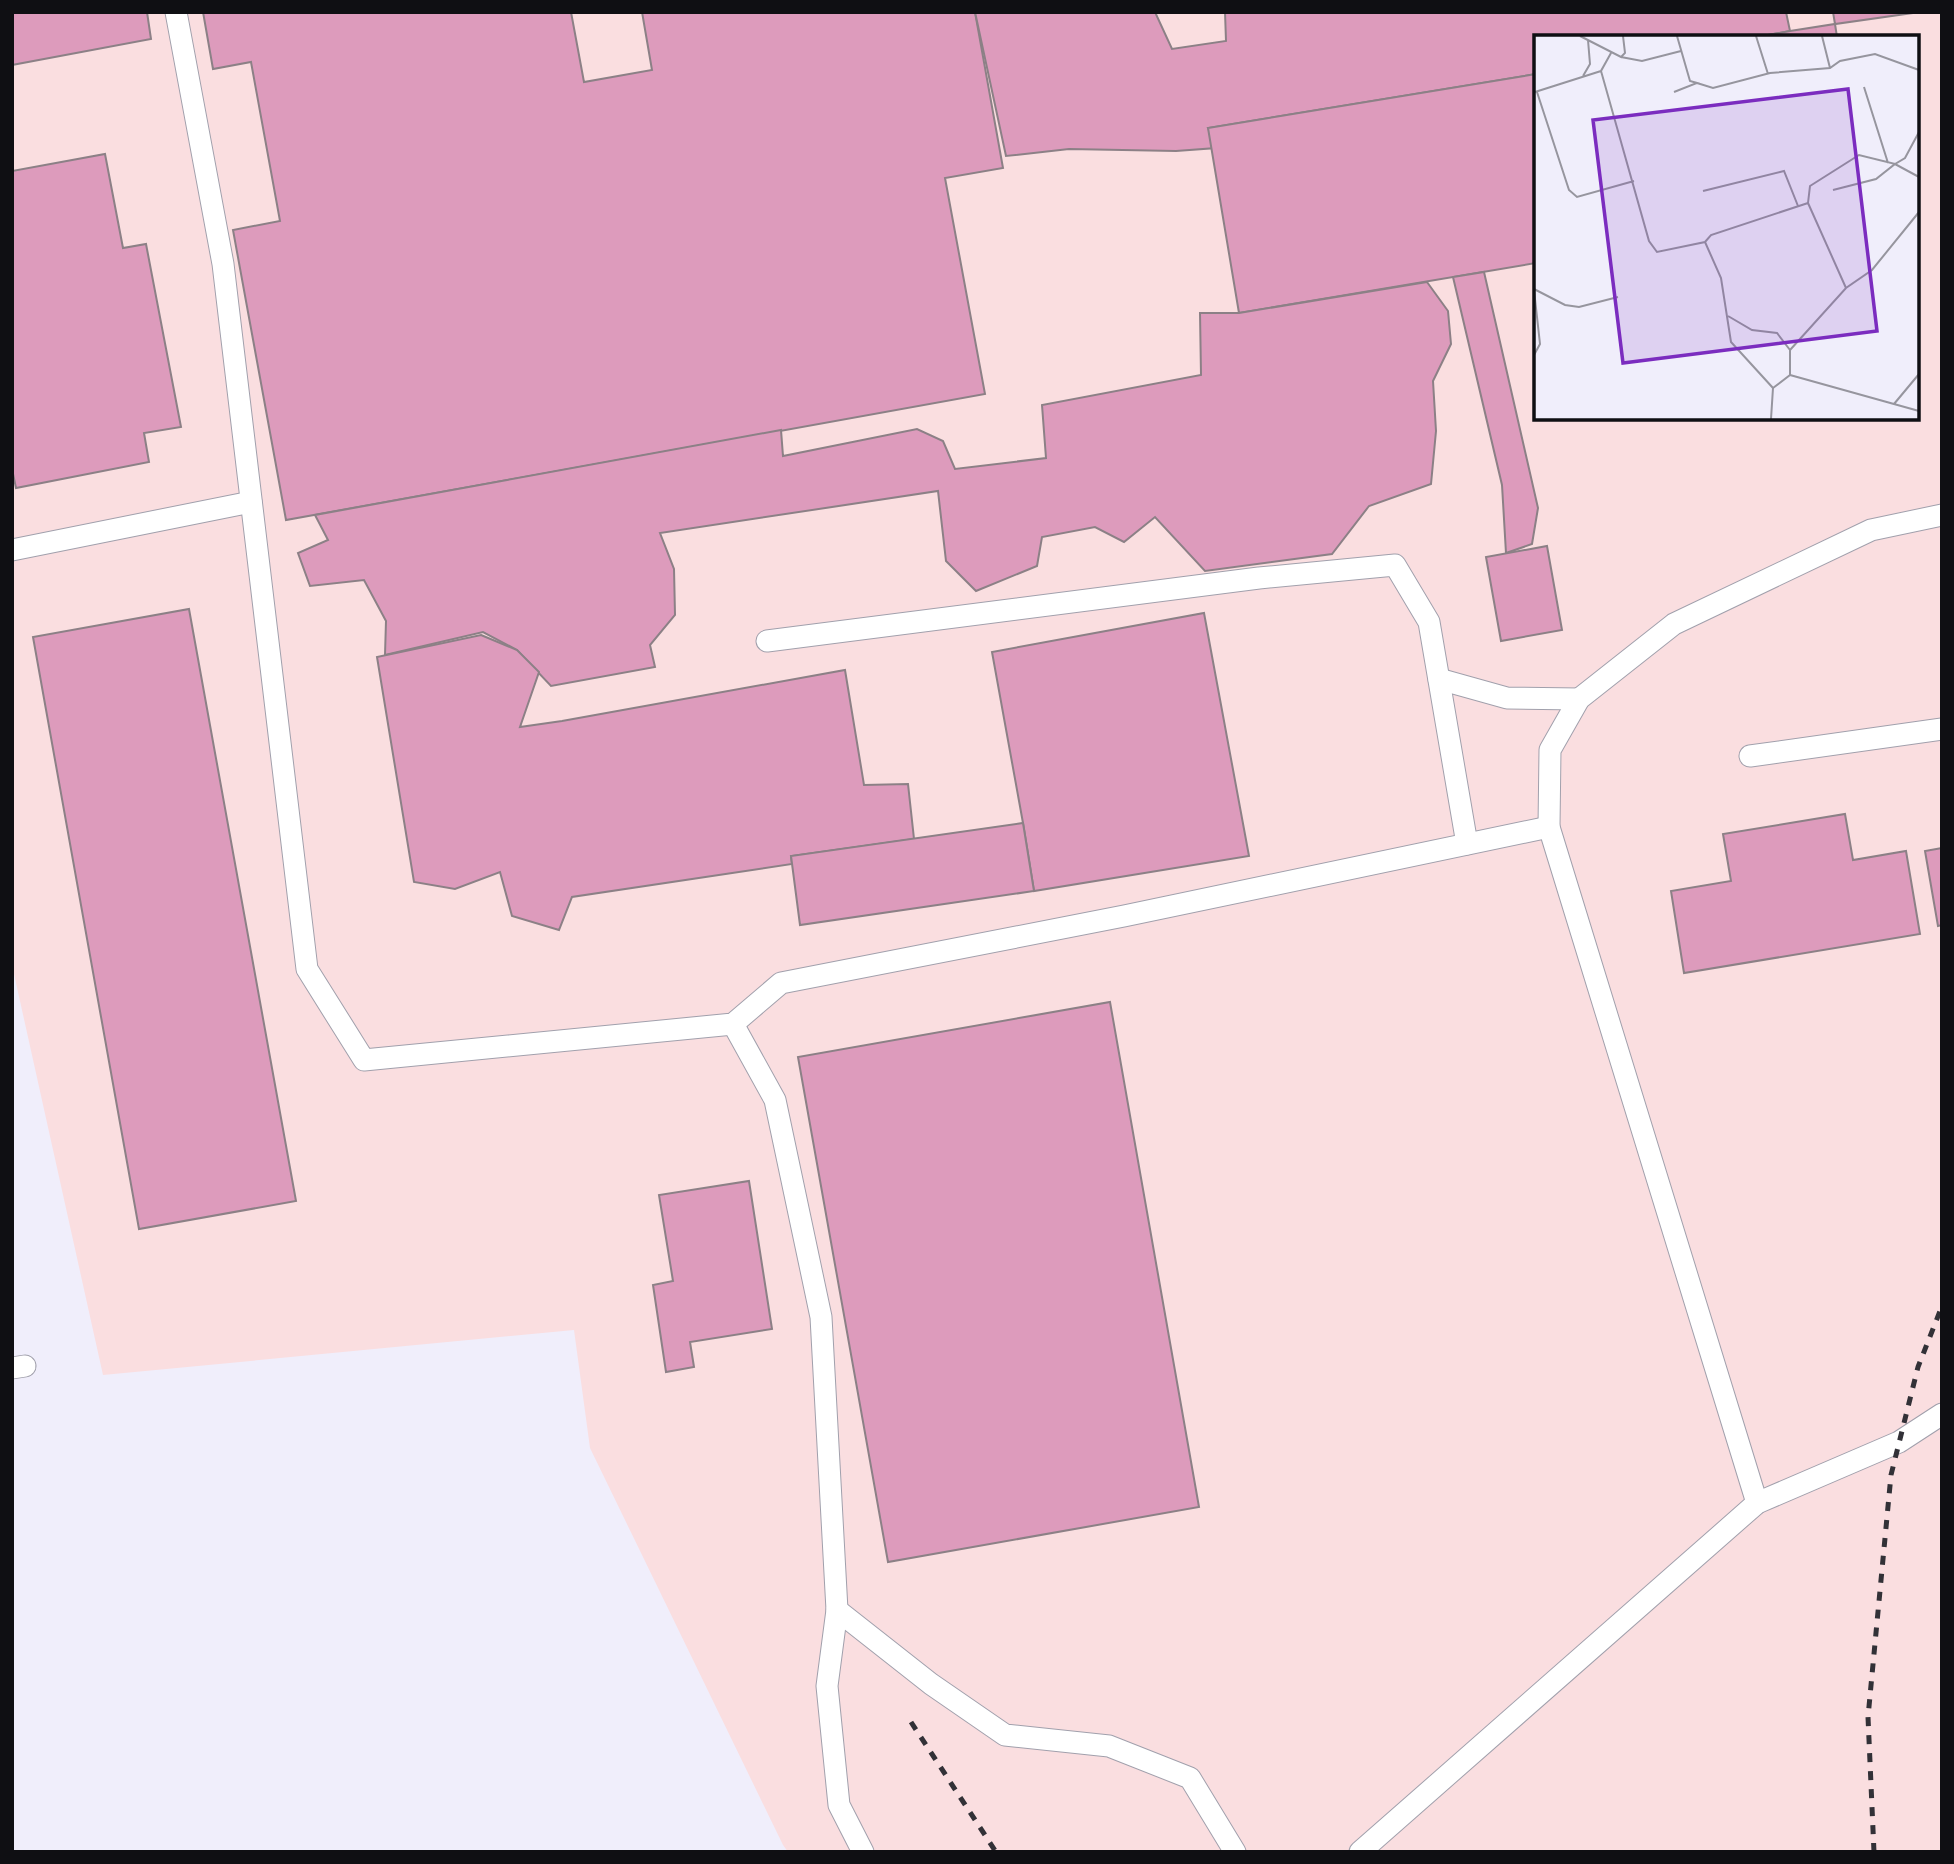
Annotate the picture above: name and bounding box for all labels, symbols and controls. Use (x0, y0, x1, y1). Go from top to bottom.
inset map (1534, 35, 1919, 420)

